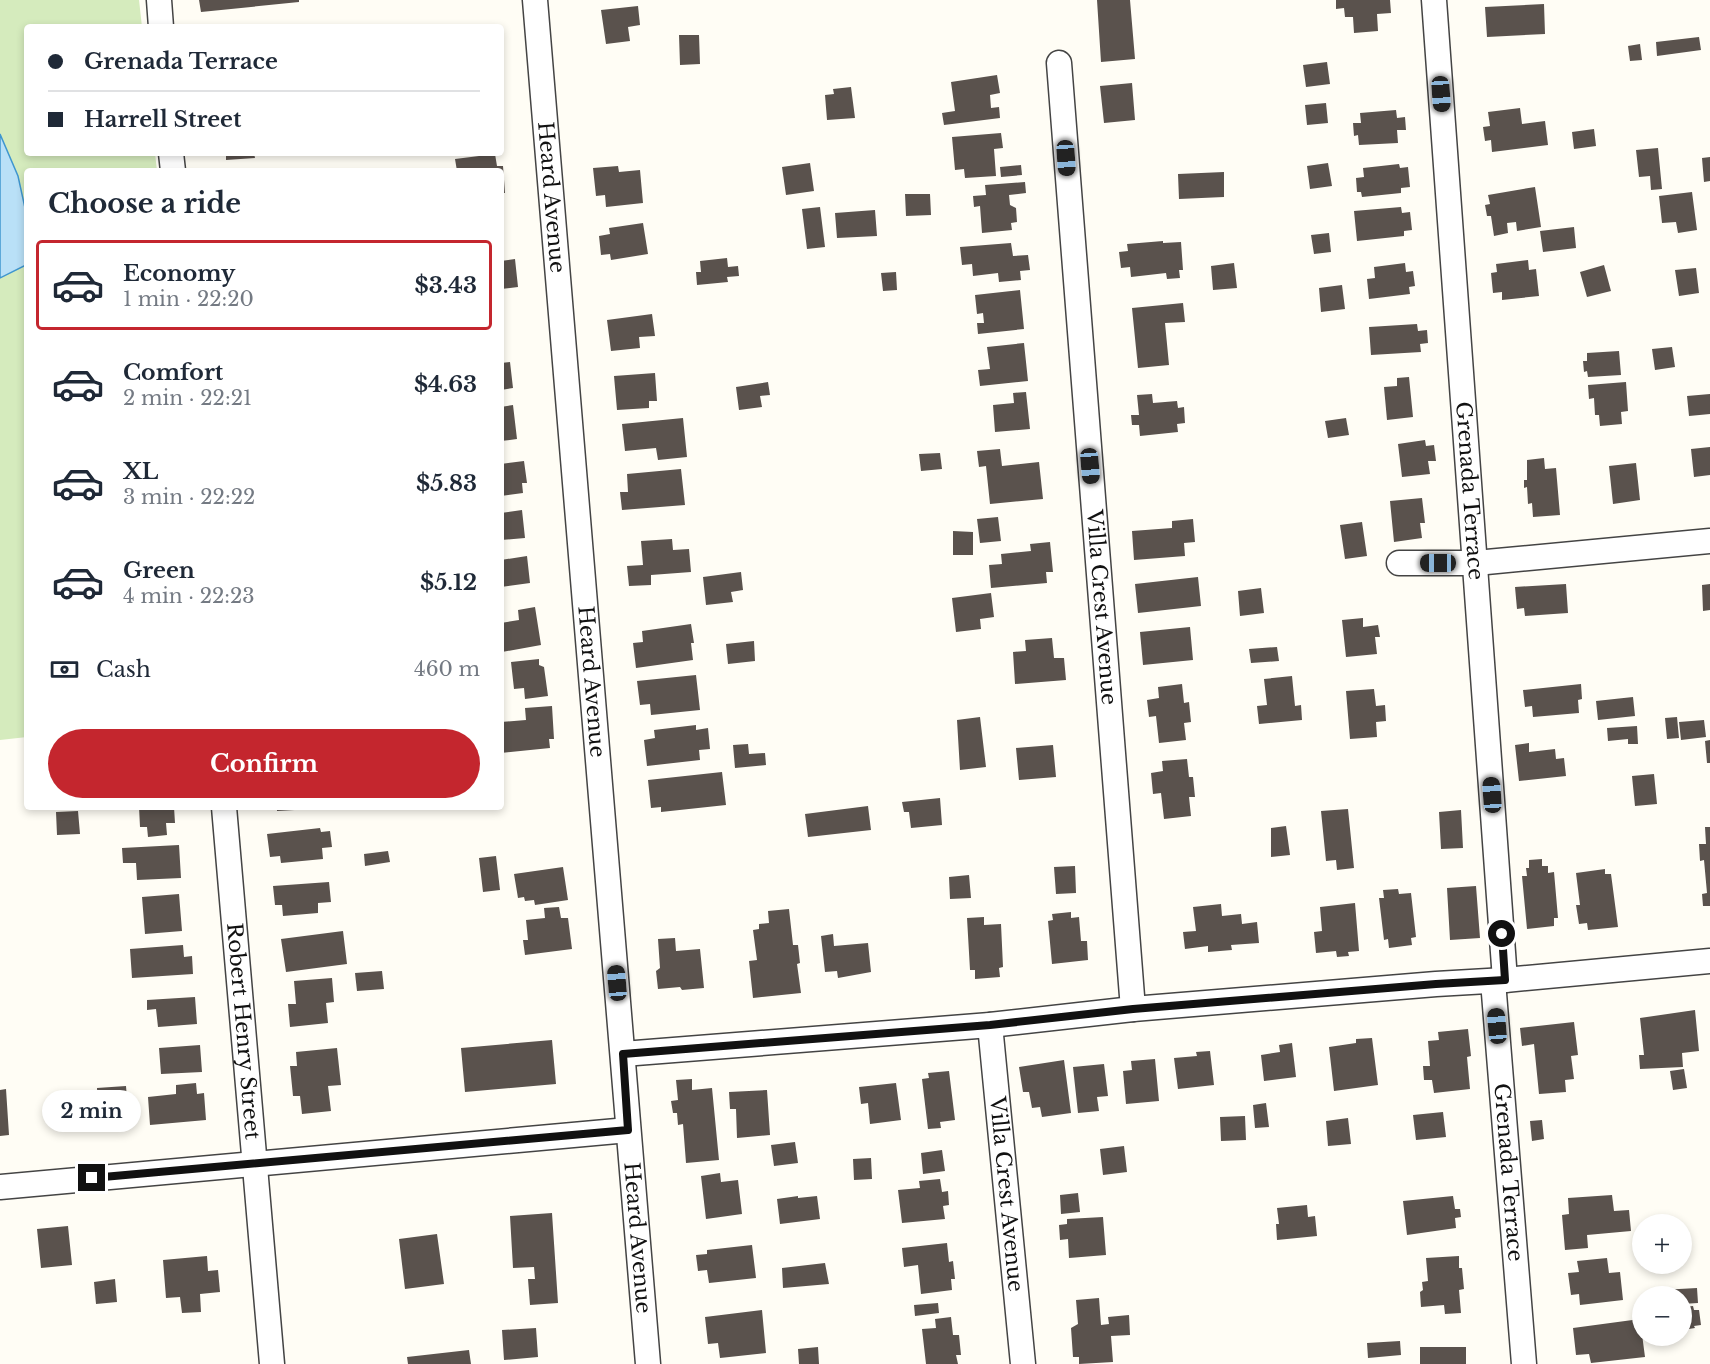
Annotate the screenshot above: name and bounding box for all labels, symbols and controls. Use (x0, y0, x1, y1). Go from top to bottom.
text: Grenada Terrace (84, 48, 278, 75)
car (1431, 75, 1451, 113)
text: Harrell Street (84, 106, 241, 133)
street label: Heard Avenue (532, 121, 571, 274)
car (1056, 139, 1076, 177)
text: Choose a ride (48, 187, 241, 220)
icon: car (51, 258, 105, 312)
text: Economy (123, 260, 235, 287)
text: $3.43 (414, 272, 477, 299)
text: 1 min · 22:20 (123, 287, 254, 311)
icon: car (51, 357, 105, 411)
text: Comfort (123, 359, 223, 386)
text: $4.63 (414, 371, 477, 398)
text: 2 min · 22:21 (123, 386, 252, 410)
street label: Grenada Terrace (1450, 401, 1489, 581)
car (1079, 447, 1101, 485)
icon: car (51, 456, 105, 510)
text: XL (123, 458, 158, 485)
text: $5.83 (416, 470, 477, 497)
text: 3 min · 22:22 (123, 485, 255, 509)
street label: Villa Crest Avenue (1081, 508, 1122, 706)
car (1420, 554, 1456, 572)
icon: car (51, 555, 105, 609)
text: Green (123, 557, 195, 584)
text: $5.12 (420, 569, 477, 596)
text: 4 min · 22:23 (123, 584, 255, 608)
street label: Heard Avenue (572, 605, 611, 758)
icon: cash (48, 653, 81, 686)
text: Cash (96, 656, 151, 683)
text: 460 m (414, 657, 480, 681)
button: Confirm (48, 729, 480, 798)
car (1482, 776, 1502, 814)
route start (1488, 920, 1515, 947)
street label: Robert Henry Street (221, 922, 266, 1141)
car (606, 964, 628, 1002)
car (1486, 1007, 1508, 1045)
street label: Grenada Terrace (1488, 1082, 1529, 1263)
callout: 2 min (42, 1091, 142, 1133)
street label: Villa Crest Avenue (984, 1094, 1029, 1293)
text: 2 min (60, 1099, 123, 1123)
street label: Heard Avenue (618, 1161, 657, 1314)
route end (78, 1164, 105, 1191)
map controls (1632, 1214, 1692, 1346)
button: + (1632, 1214, 1692, 1274)
button: − (1632, 1286, 1692, 1346)

